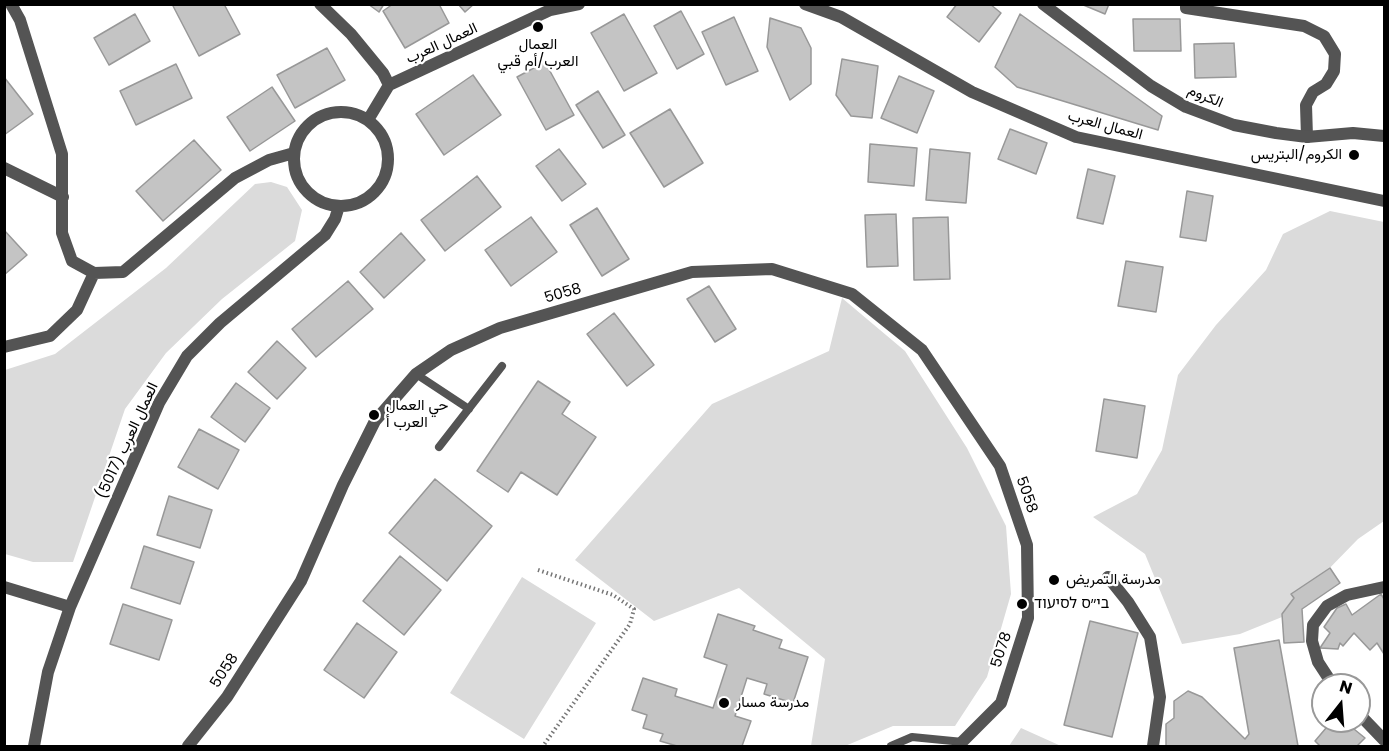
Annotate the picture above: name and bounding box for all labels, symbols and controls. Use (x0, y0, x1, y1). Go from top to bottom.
street label: العمال العرب (403, 20, 481, 68)
marker: العمال العرب/أم قبي (531, 20, 545, 34)
place label: العمال العرب/أم قبي (498, 36, 578, 71)
street label: الكروم (1185, 82, 1225, 112)
street label: العمال العرب (1066, 107, 1144, 145)
place label: الكروم/البتريس (1251, 146, 1342, 164)
marker: الكروم/البتريس (1347, 148, 1361, 162)
street label: 5058 (542, 280, 584, 308)
street label: العمال العرب (5017) (93, 380, 163, 502)
place label: حي العمال العرب أ (386, 397, 448, 432)
marker: حي العمال العرب أ (367, 408, 381, 422)
street label: 5058 (1011, 474, 1041, 516)
place label: مدرسة التمريض (1066, 571, 1161, 589)
marker: مدرسة التمريض (1047, 573, 1061, 587)
place label: בי״ס לסיעוד (1034, 595, 1109, 613)
marker: בי״ס לסיעוד (1015, 597, 1029, 611)
street label: 5078 (988, 630, 1016, 670)
street label: 5058 (207, 650, 243, 692)
north arrow (1311, 673, 1371, 733)
text: N (1337, 674, 1355, 700)
place label: مدرسة مسار (736, 694, 809, 712)
marker: مدرسة مسار (717, 696, 731, 710)

